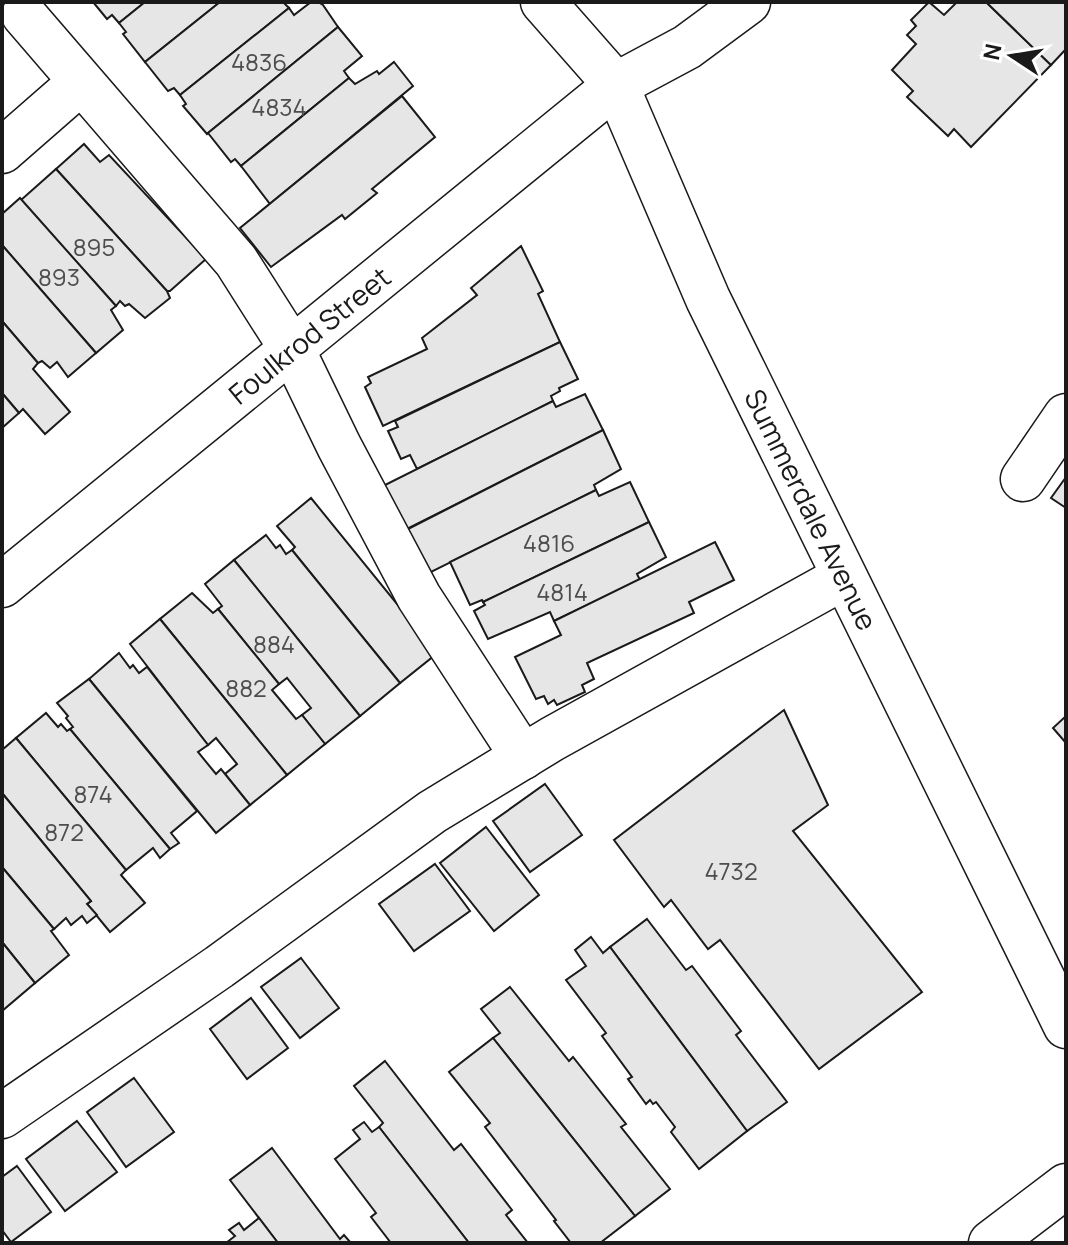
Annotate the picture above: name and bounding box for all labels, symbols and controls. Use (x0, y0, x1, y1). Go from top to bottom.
north arrow (972, 16, 1052, 96)
text: N (976, 41, 1009, 63)
house number: 4836 (231, 45, 287, 78)
house number: 4834 (251, 90, 307, 123)
house number: 895 (73, 230, 115, 263)
street label: Foulkrod Street (220, 258, 398, 412)
house number: 893 (38, 260, 80, 293)
street label: Summerdale Avenue (736, 383, 887, 636)
house number: 4816 (523, 526, 575, 559)
house number: 4814 (536, 575, 588, 608)
house number: 884 (253, 627, 295, 660)
house number: 882 (225, 671, 267, 704)
house number: 874 (73, 777, 113, 810)
house number: 872 (44, 815, 84, 848)
house number: 4732 (704, 854, 758, 887)

